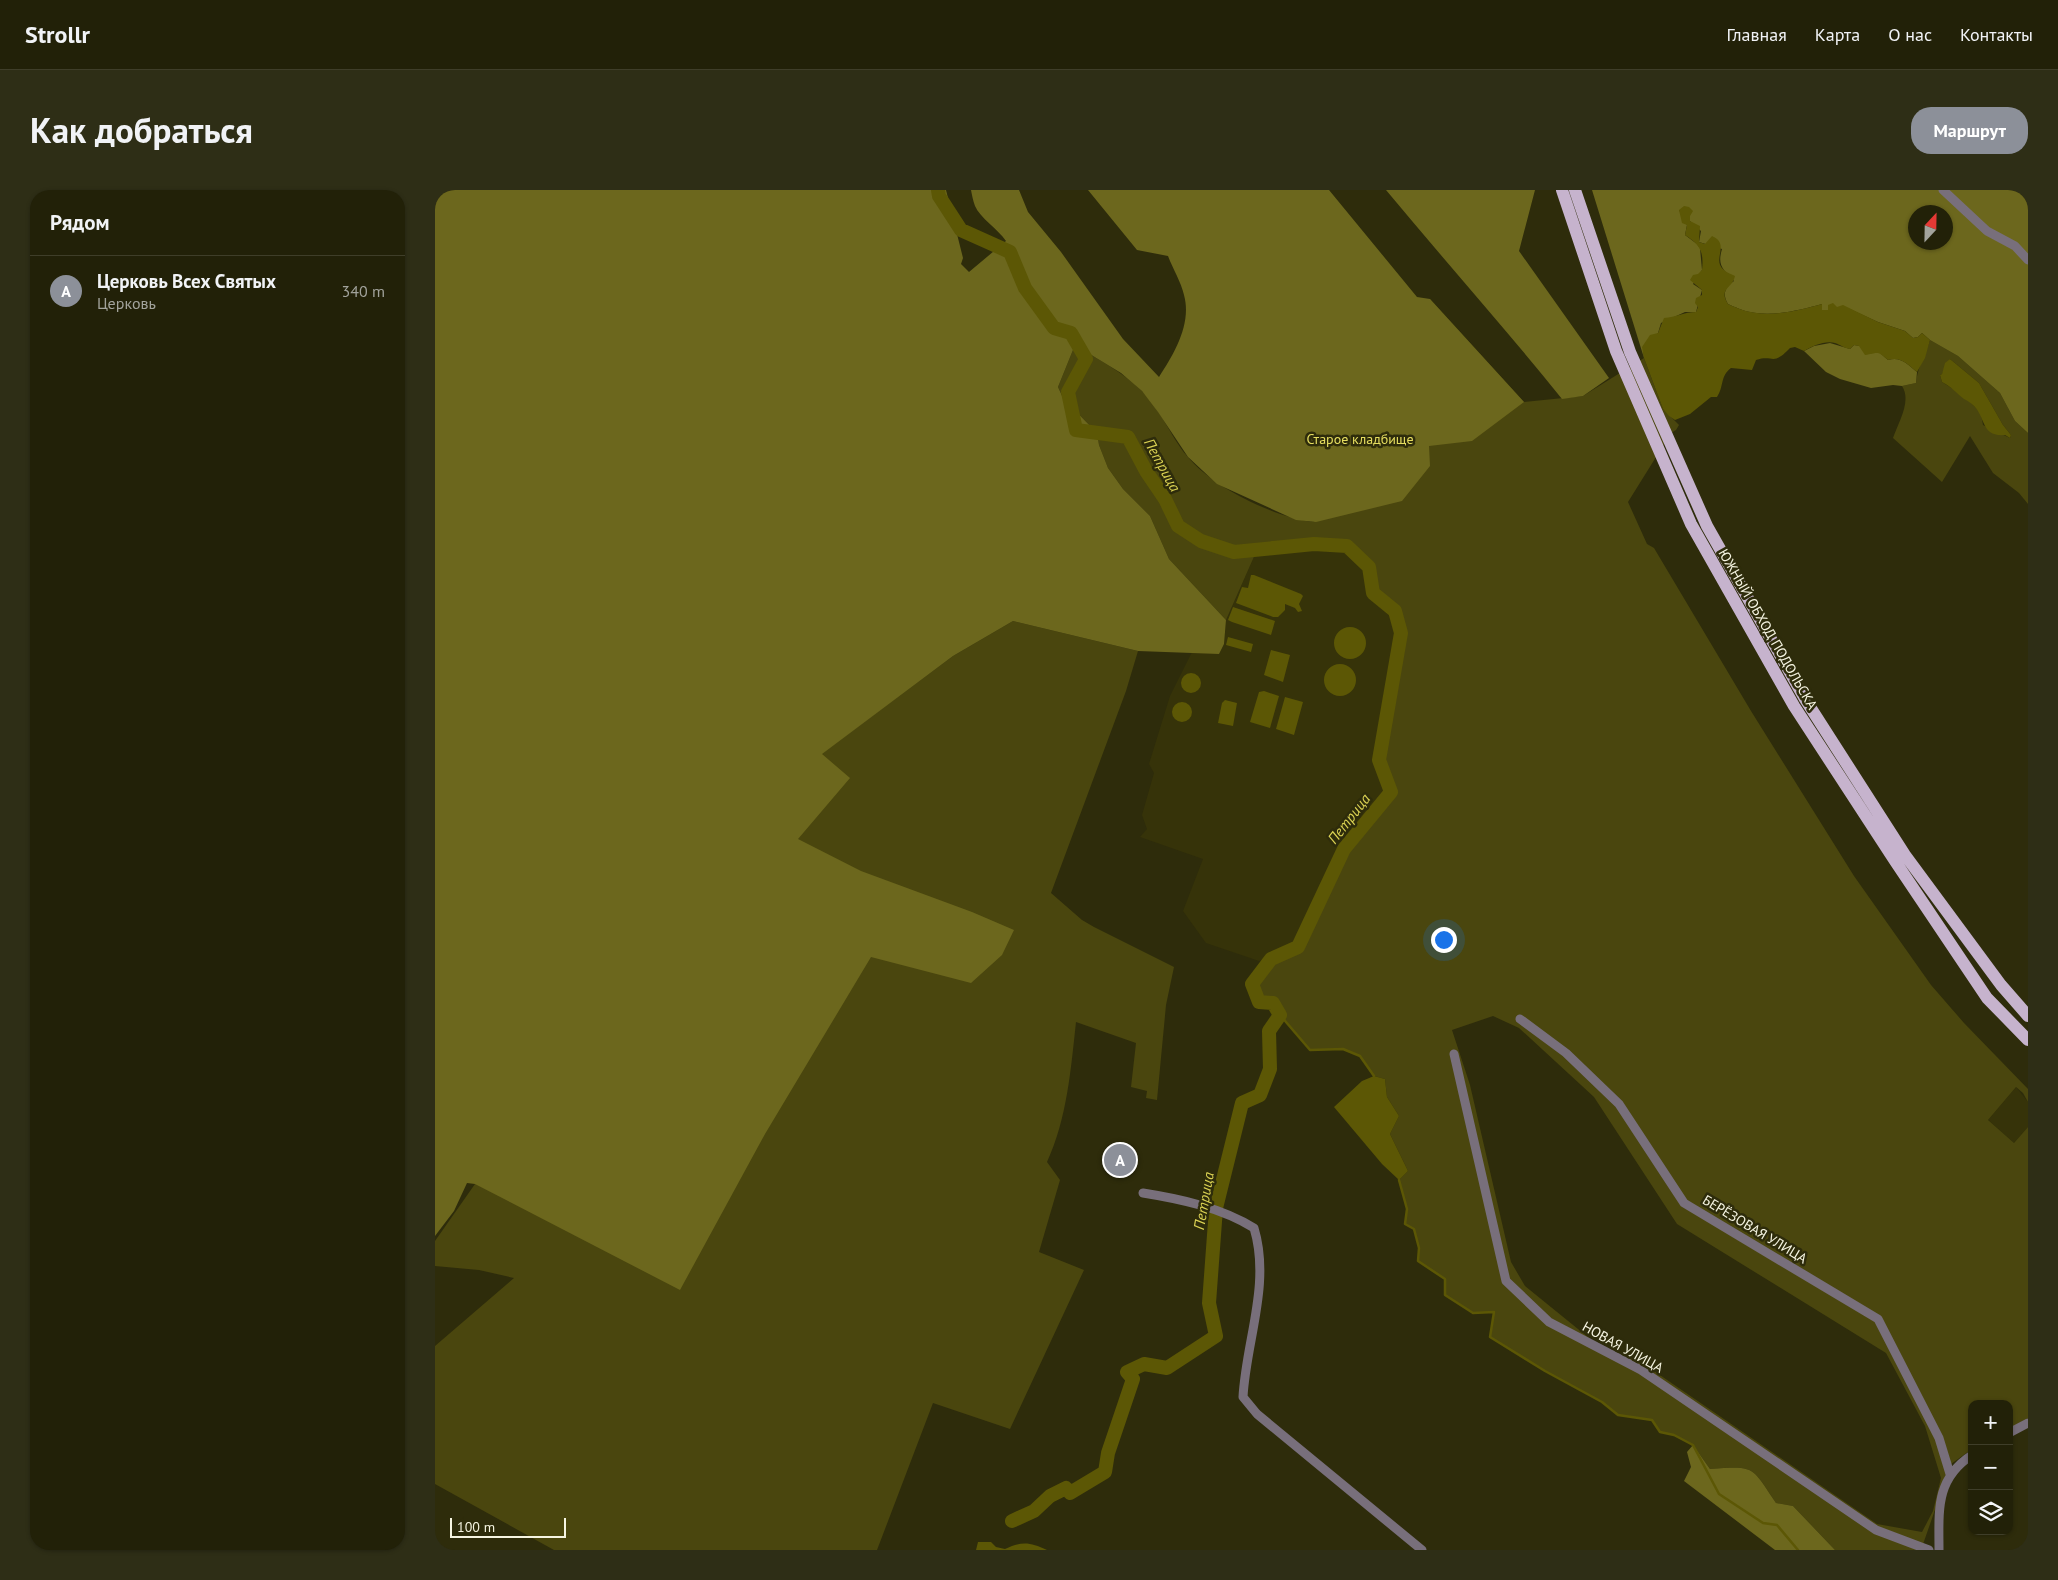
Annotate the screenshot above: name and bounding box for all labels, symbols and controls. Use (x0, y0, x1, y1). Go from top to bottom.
text: Strollr (25, 19, 90, 50)
text: Главная (1726, 23, 1787, 46)
text: Карта (1815, 23, 1860, 46)
text: О нас (1888, 23, 1932, 46)
text: Контакты (1960, 23, 2033, 46)
text: Как добраться (30, 107, 253, 153)
button: Маршрут (1911, 107, 2028, 154)
north arrow (1908, 205, 1953, 250)
text: Рядом (50, 209, 109, 236)
text: Церковь Всех Святых (97, 269, 276, 293)
text: A (61, 281, 71, 301)
text: 340 m (342, 281, 385, 301)
text: Церковь (97, 293, 156, 313)
park label: Старое кладбище (1306, 430, 1414, 448)
water label: Петрица (1140, 435, 1185, 495)
street label: ЮЖНЫЙ ОБХОД ПОДОЛЬСКА (1715, 545, 1822, 713)
water label: Петрица (1323, 789, 1374, 848)
your location (1431, 927, 1457, 953)
pin: A (1104, 1141, 1136, 1179)
water label: Петрица (1189, 1170, 1218, 1231)
street label: БЕРЁЗОВАЯ УЛИЦА (1699, 1191, 1811, 1268)
street label: НОВАЯ УЛИЦА (1579, 1317, 1667, 1377)
map controls (1968, 1400, 2013, 1535)
button: + (1968, 1400, 2013, 1445)
button: − (1968, 1445, 2013, 1490)
button: layers (1968, 1490, 2013, 1535)
scale bar (450, 1515, 566, 1538)
text: 100 m (457, 1518, 495, 1536)

